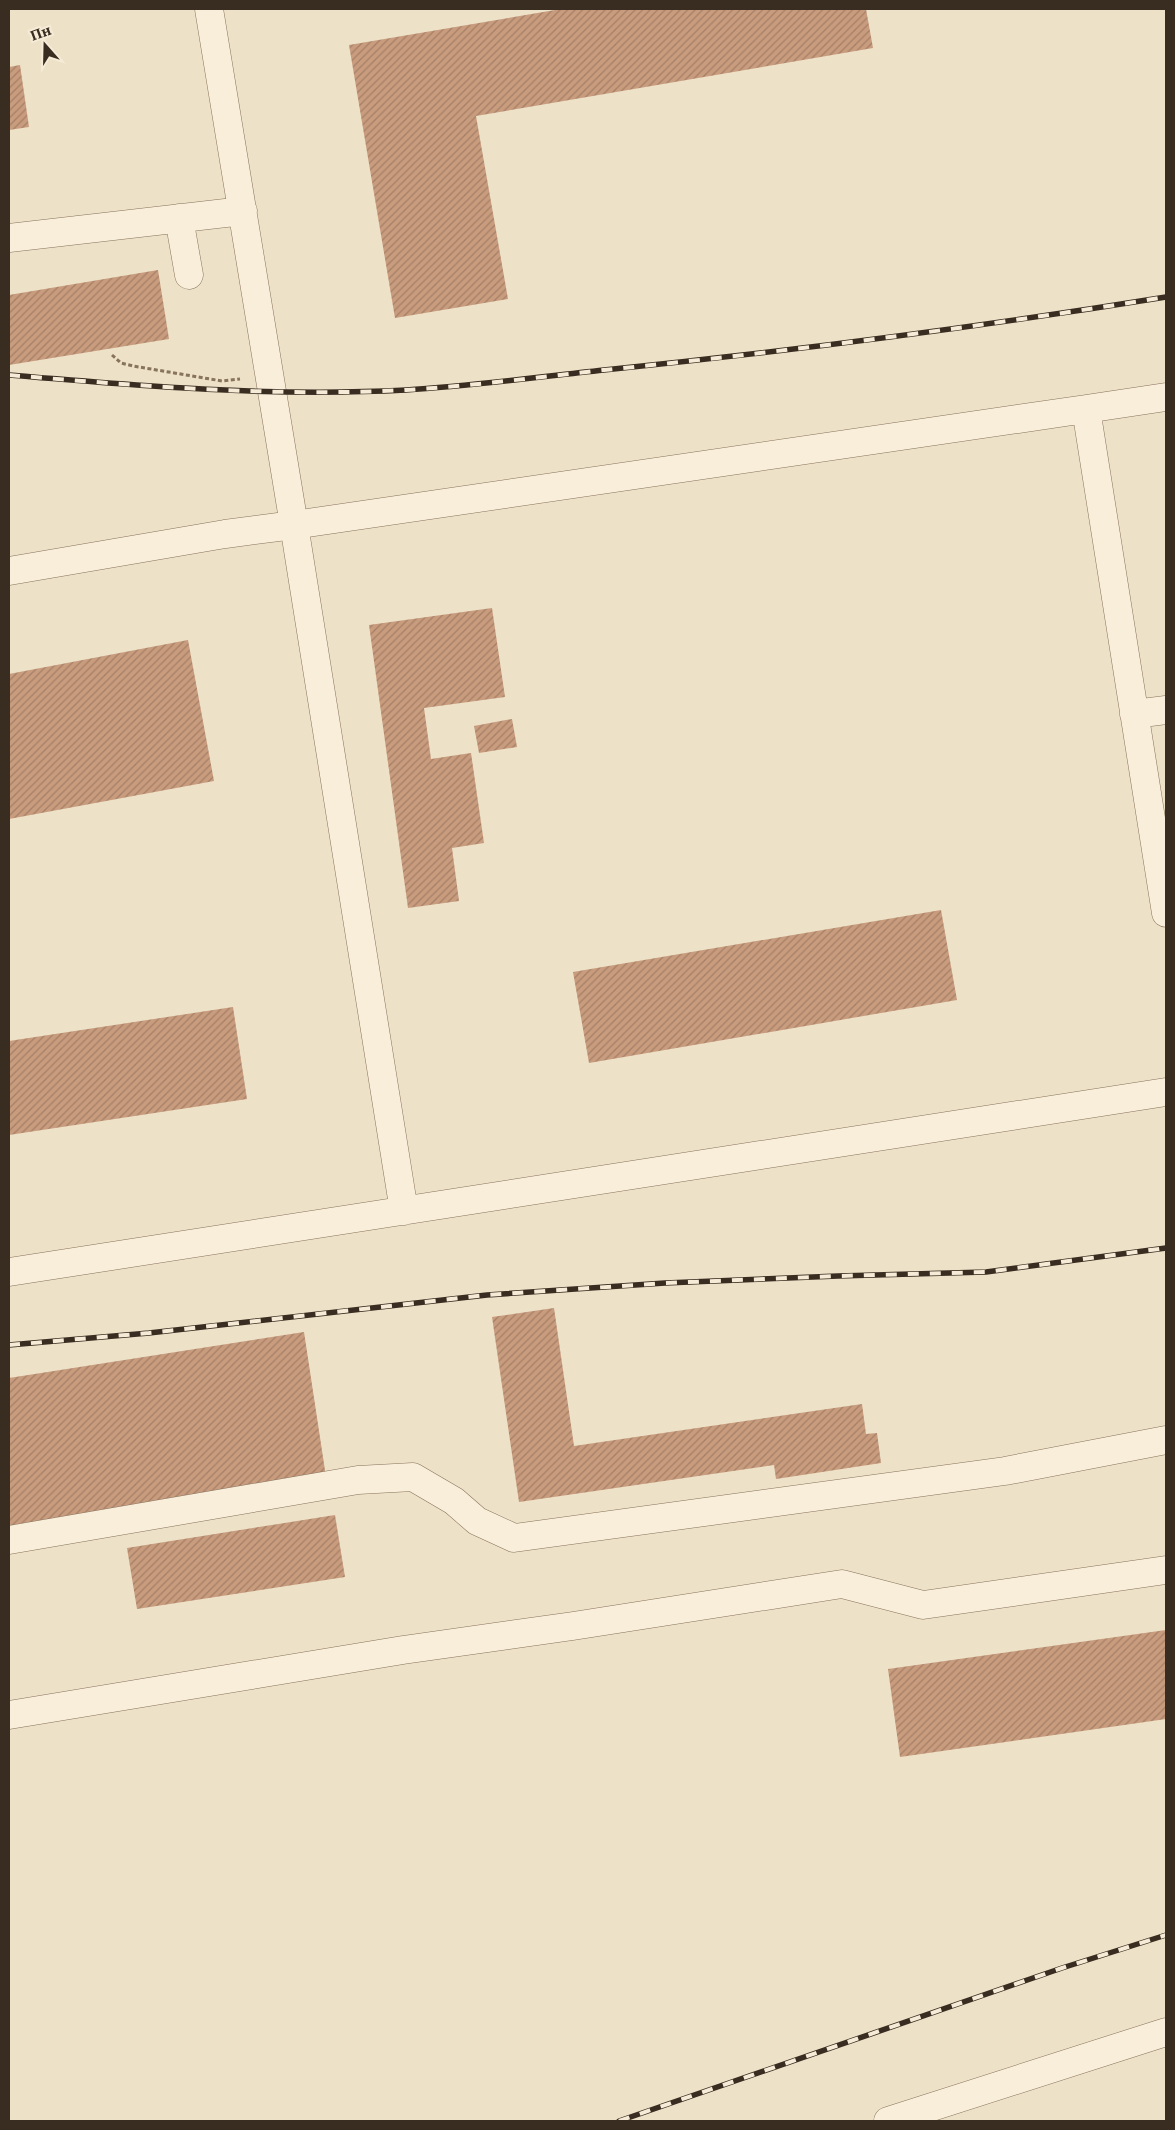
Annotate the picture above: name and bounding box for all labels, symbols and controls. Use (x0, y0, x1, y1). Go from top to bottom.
north arrow (20, 20, 70, 70)
text: Пн (28, 21, 53, 45)

